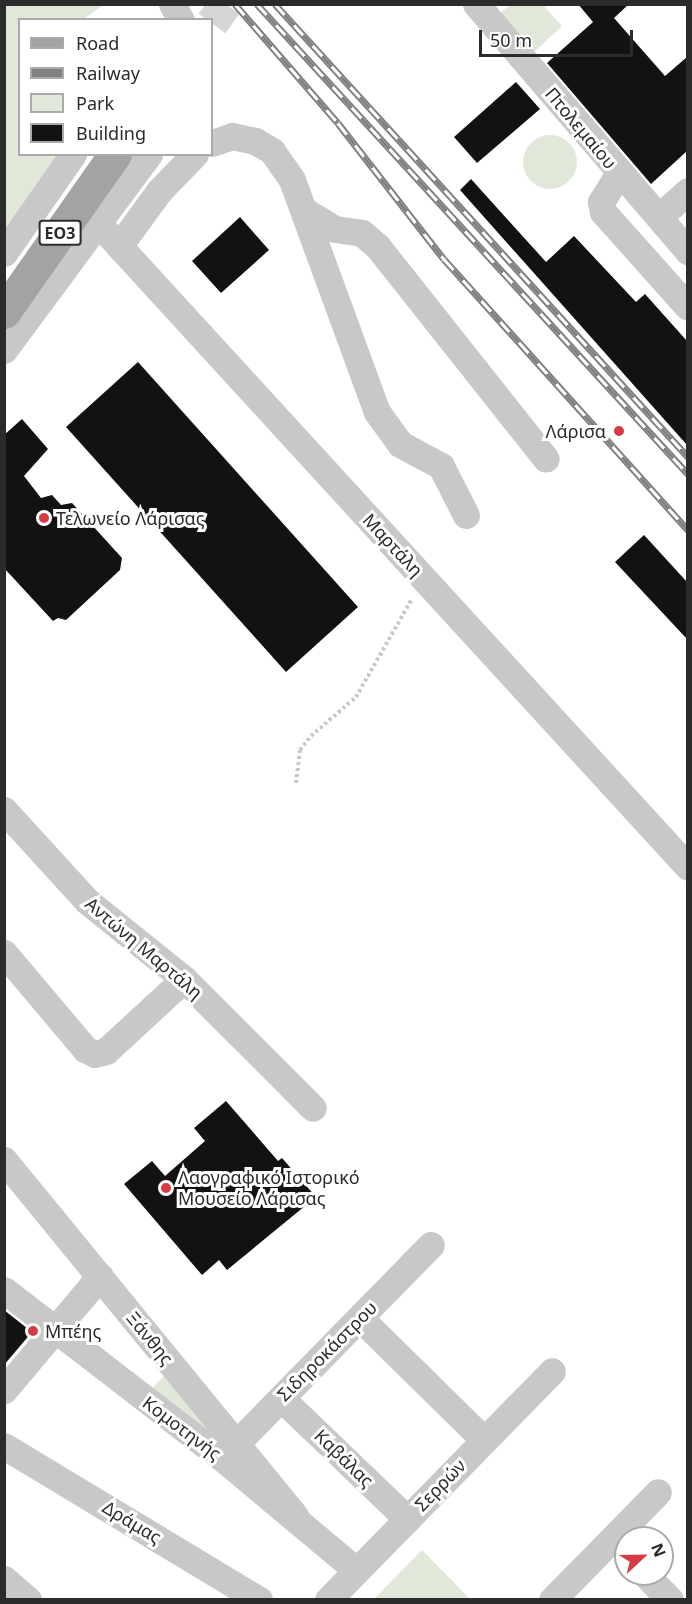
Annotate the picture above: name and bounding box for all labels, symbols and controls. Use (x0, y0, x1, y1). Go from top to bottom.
legend (18, 18, 213, 156)
scale bar (482, 18, 636, 56)
text: 50 m (490, 28, 532, 52)
text: Road (76, 31, 119, 55)
text: Railway (76, 61, 140, 85)
street label: Πτολεμαίου (541, 83, 621, 173)
text: Park (76, 91, 114, 115)
text: Building (76, 121, 146, 145)
road number: ΕΟ3 (38, 220, 82, 246)
place label: Λάρισα (546, 420, 606, 442)
marker: Λάρισα (610, 422, 628, 440)
place label: Τελωνείο Λάρισας (56, 507, 204, 529)
street label: Μαρτάλη (358, 509, 428, 581)
marker: Τελωνείο Λάρισας (37, 511, 51, 525)
street label: Αντώνη Μαρτάλη (81, 893, 207, 1003)
place label: Λαογραφικό Ιστορικό Μουσείο Λάρισας (178, 1167, 360, 1210)
marker: Λαογραφικό Ιστορικό Μουσείο Λάρισας (159, 1181, 173, 1195)
street label: Σιδηροκάστρου (273, 1297, 381, 1405)
street label: Ξάνθης (122, 1307, 178, 1369)
place label: Μπέης (45, 1320, 101, 1342)
marker: Μπέης (26, 1324, 40, 1338)
street label: Κομοτηνής (139, 1392, 225, 1464)
street label: Καβάλας (310, 1425, 378, 1491)
street label: Σερρών (410, 1455, 470, 1515)
street label: Δράμας (99, 1496, 165, 1548)
north arrow (614, 1526, 674, 1586)
text: N (646, 1540, 671, 1560)

